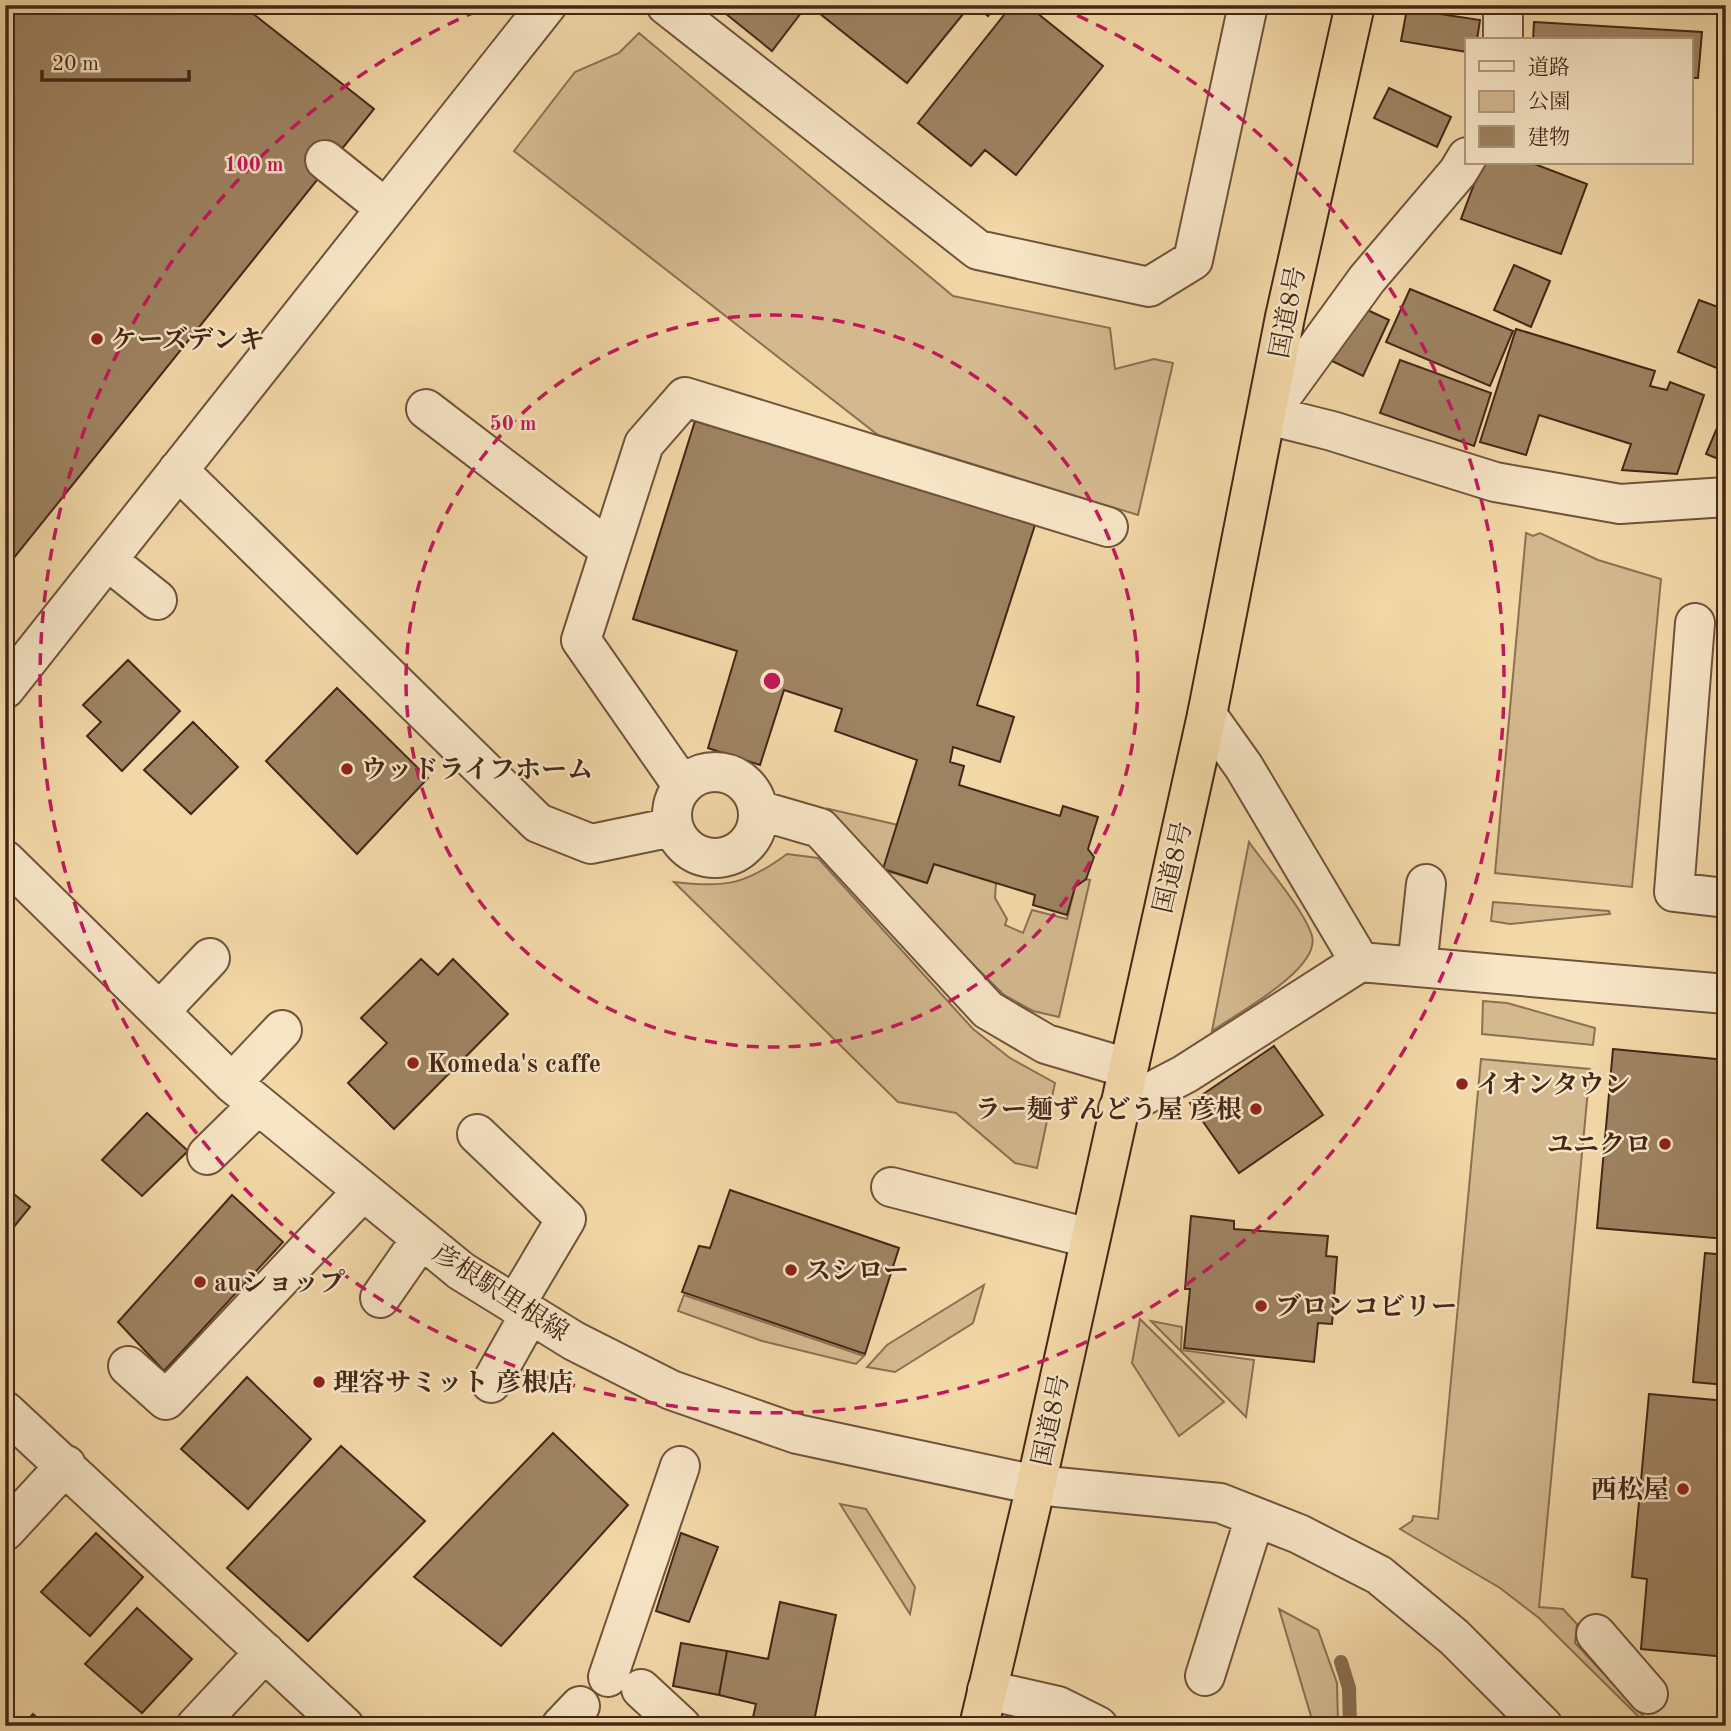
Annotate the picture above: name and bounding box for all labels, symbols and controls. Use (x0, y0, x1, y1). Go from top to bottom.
scale bar (42, 38, 189, 82)
legend (1465, 38, 1692, 164)
text: 20 m (52, 54, 99, 75)
text: 道路 (1528, 56, 1570, 79)
text: 公園 (1528, 90, 1570, 113)
text: 建物 (1528, 126, 1570, 149)
text: 100 m (224, 155, 284, 176)
street label: 国道8号 (1265, 264, 1311, 361)
place label: ケーズデンキ (111, 326, 265, 354)
marker: ケーズデンキ (89, 331, 105, 347)
text: 50 m (489, 414, 537, 435)
centre of rings (760, 669, 784, 693)
place label: ウッドライフホーム (361, 757, 593, 784)
marker: ウッドライフホーム (339, 761, 355, 777)
street label: 国道8号 (1149, 819, 1197, 916)
place label: Komeda's caffe (427, 1052, 601, 1078)
marker: Komeda's caffe (405, 1055, 421, 1071)
place label: イオンタウン (1476, 1072, 1630, 1099)
marker: イオンタウン (1454, 1076, 1470, 1092)
place label: ラー麺ずんどう屋 彦根 (975, 1095, 1242, 1124)
marker: ラー麺ずんどう屋 彦根 (1248, 1101, 1264, 1117)
place label: ユニクロ (1547, 1132, 1651, 1159)
marker: ユニクロ (1657, 1136, 1673, 1152)
street label: 彦根駅里根線 (427, 1239, 574, 1347)
place label: スシロー (805, 1259, 909, 1285)
marker: スシロー (783, 1262, 799, 1278)
place label: auショップ (214, 1269, 345, 1297)
marker: auショップ (192, 1274, 208, 1290)
place label: ブロンコビリー (1275, 1293, 1457, 1321)
marker: ブロンコビリー (1253, 1298, 1269, 1314)
place label: 理容サミット 彦根店 (333, 1368, 574, 1397)
street label: 国道8号 (1028, 1372, 1074, 1469)
marker: 理容サミット 彦根店 (311, 1374, 327, 1390)
place label: 西松屋 (1591, 1475, 1669, 1504)
marker: 西松屋 (1675, 1481, 1691, 1497)

